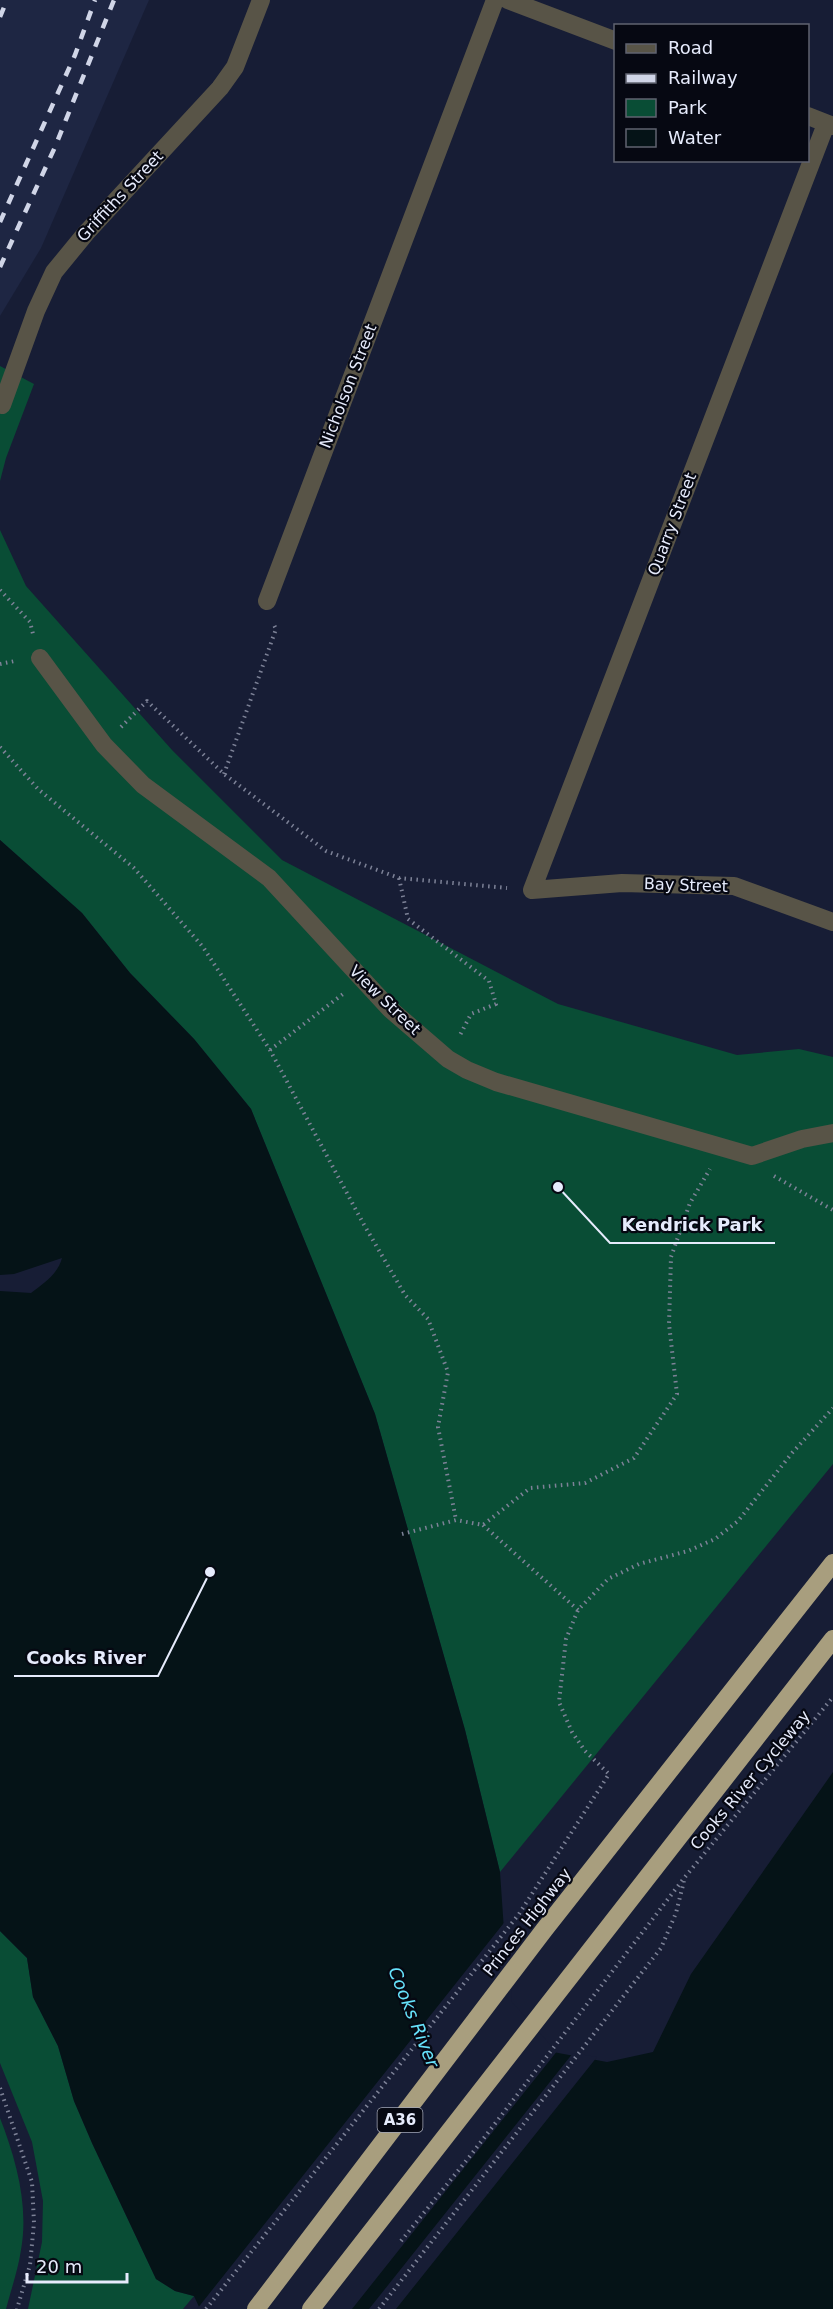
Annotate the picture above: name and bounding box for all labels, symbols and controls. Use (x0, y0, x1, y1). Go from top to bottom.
legend (614, 24, 809, 162)
text: Road (668, 37, 713, 58)
text: Railway (668, 67, 738, 88)
text: Park (668, 97, 707, 118)
text: Water (668, 127, 722, 148)
street label: Griffiths Street (73, 147, 167, 245)
street label: Nicholson Street (316, 321, 380, 451)
street label: Quarry Street (644, 470, 700, 578)
street label: Bay Street (644, 874, 728, 896)
street label: View Street (345, 961, 425, 1039)
callout: Kendrick Park (610, 1207, 775, 1243)
text: Kendrick Park (621, 1214, 764, 1235)
callout: Cooks River (14, 1640, 158, 1676)
text: Cooks River (26, 1647, 146, 1668)
street label: Cooks River Cycleway (686, 1706, 814, 1854)
street label: Princes Highway (479, 1864, 575, 1980)
water label: Cooks River (384, 1964, 444, 2072)
road number: A36 (378, 2108, 422, 2132)
scale bar (27, 2246, 128, 2284)
text: 20 m (36, 2256, 82, 2277)

